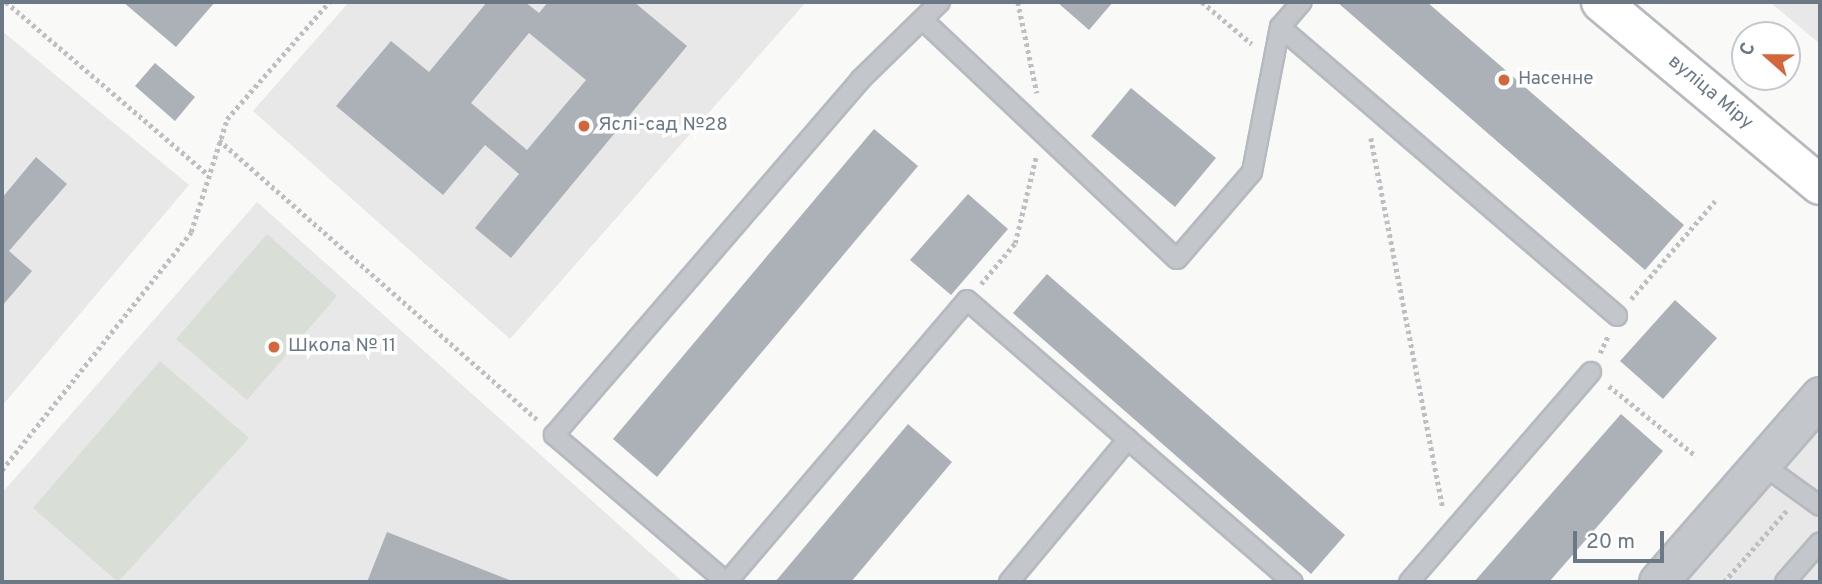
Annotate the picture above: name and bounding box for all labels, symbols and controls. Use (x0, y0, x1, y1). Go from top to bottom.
north arrow (1731, 21, 1801, 91)
text: С (1735, 39, 1762, 59)
street label: вуліца Міру (1663, 51, 1757, 135)
place label: Насенне (1518, 69, 1594, 91)
marker: Насенне (1496, 72, 1512, 88)
place label: Яслі-сад №28 (598, 115, 728, 137)
marker: Яслі-сад №28 (576, 118, 592, 134)
place label: Школа № 11 (288, 336, 396, 358)
marker: Школа № 11 (266, 339, 282, 355)
scale bar (1577, 518, 1668, 562)
text: 20 m (1586, 529, 1635, 556)

